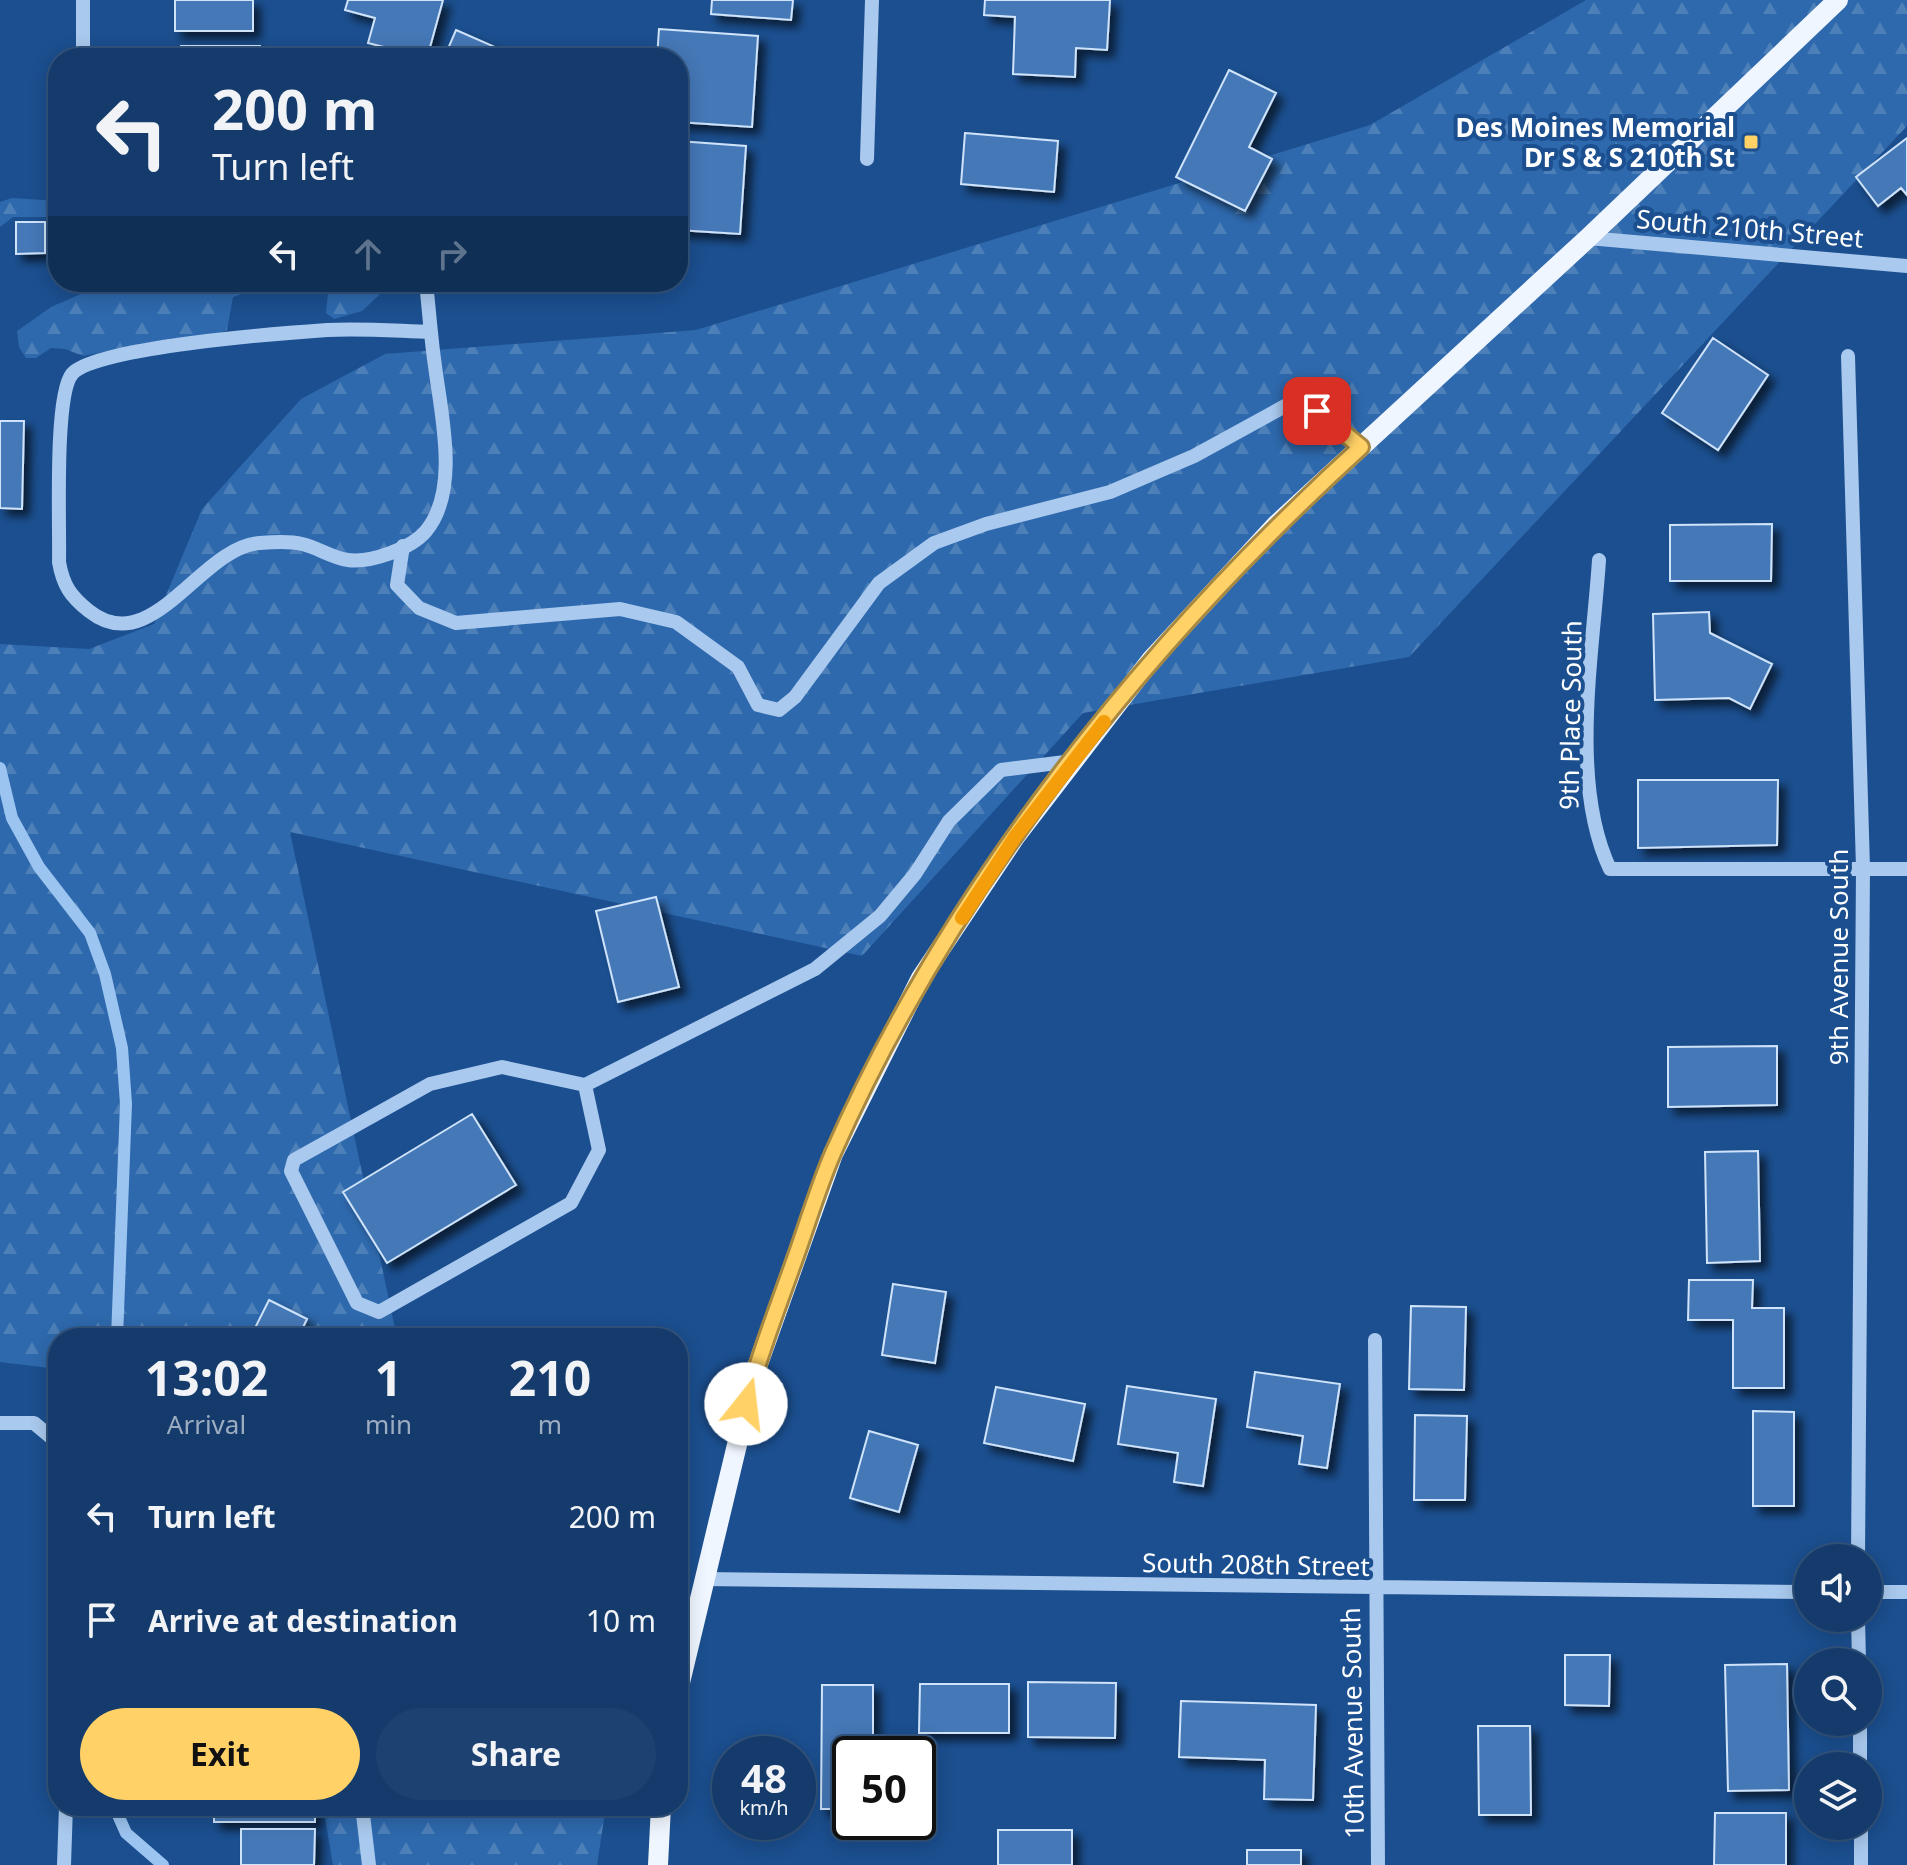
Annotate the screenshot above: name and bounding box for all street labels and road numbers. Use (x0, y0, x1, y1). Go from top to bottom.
street label: South 210th Street (1635, 200, 1865, 256)
street label: 9th Place South (1550, 620, 1590, 810)
street label: 9th Avenue South (1820, 849, 1856, 1065)
street label: South 208th Street (1142, 1544, 1370, 1584)
street label: 10th Avenue South (1332, 1607, 1372, 1839)

